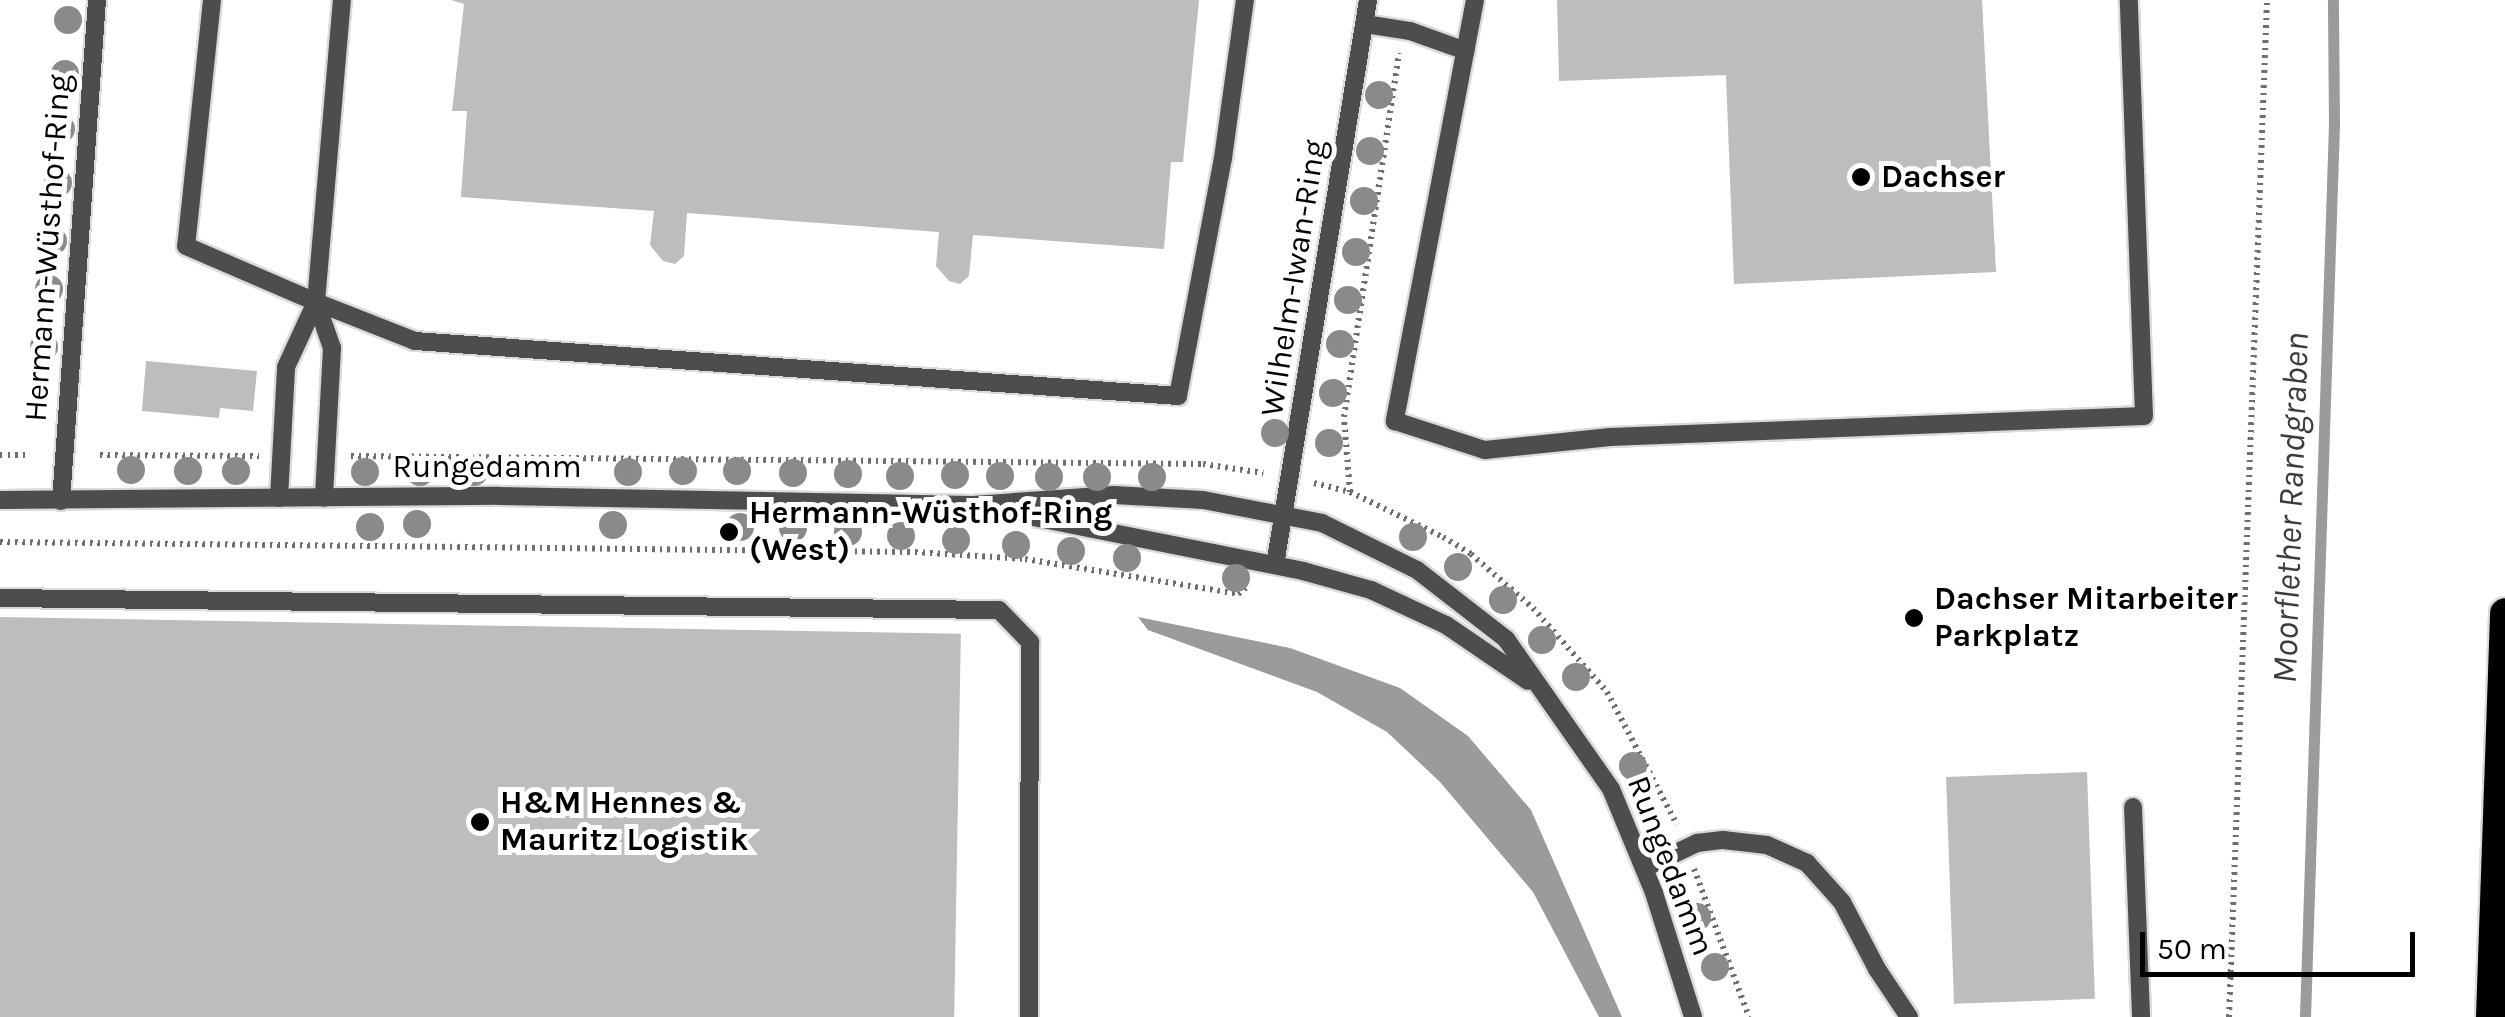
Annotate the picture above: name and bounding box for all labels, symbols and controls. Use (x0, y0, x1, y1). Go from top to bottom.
street label: Hermann-Wüsthof-Ring (17, 73, 79, 423)
street label: Wilhelm-Iwan-Ring (1253, 137, 1335, 419)
place label: Dachser (1881, 158, 2005, 196)
marker: Dachser (1850, 166, 1872, 188)
water label: Moorflether Randgraben (2264, 332, 2318, 684)
street label: Rungedamm (392, 448, 582, 486)
place label: Hermann-Wüsthof-Ring (West) (749, 495, 1112, 570)
marker: Hermann-Wüsthof-Ring (West) (718, 521, 740, 543)
place label: Dachser Mitarbeiter Parkplatz (1934, 581, 2238, 656)
marker: Dachser Mitarbeiter Parkplatz (1903, 607, 1925, 629)
street label: Rungedamm (1618, 771, 1722, 961)
place label: H&M Hennes & Mauritz Logistik (500, 785, 748, 860)
marker: H&M Hennes & Mauritz Logistik (469, 811, 491, 833)
scale bar (2145, 912, 2420, 974)
text: 50 m (2157, 931, 2227, 967)

